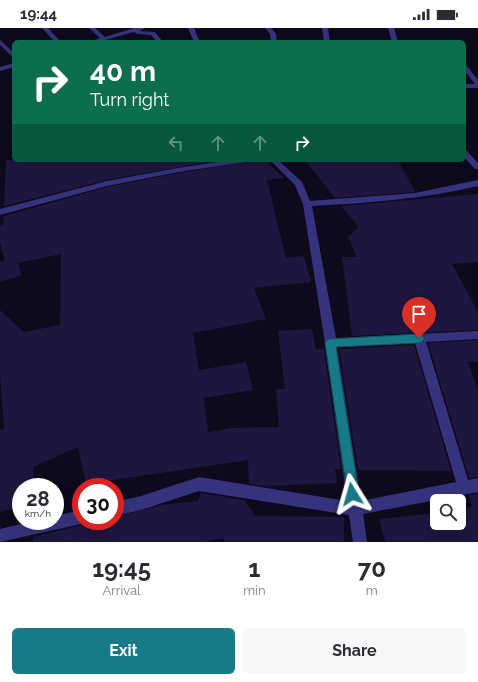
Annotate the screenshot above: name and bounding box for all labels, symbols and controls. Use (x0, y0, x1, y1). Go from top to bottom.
text: 19:44 (20, 5, 57, 23)
text: 40 m (90, 55, 156, 88)
icon: right (24, 56, 76, 108)
text: Turn right (90, 89, 169, 110)
icon: left (165, 132, 187, 154)
icon: ahead (207, 132, 229, 154)
icon: ahead (249, 132, 271, 154)
icon: right (291, 132, 313, 154)
pin (402, 297, 436, 338)
icon: arrive (408, 303, 430, 325)
position arrow (331, 473, 373, 515)
speed limit sign: 30 (72, 478, 124, 530)
text: 28 (26, 487, 50, 511)
map controls (430, 494, 466, 530)
button: search (430, 494, 466, 530)
text: km/h (25, 508, 51, 519)
text: 19:45 (92, 554, 151, 583)
text: 1 (248, 554, 260, 583)
text: 70 (358, 554, 386, 583)
text: Arrival (103, 583, 141, 598)
text: min (243, 583, 266, 598)
text: m (366, 583, 378, 598)
button: Exit (12, 628, 235, 674)
button: Share (243, 628, 466, 674)

